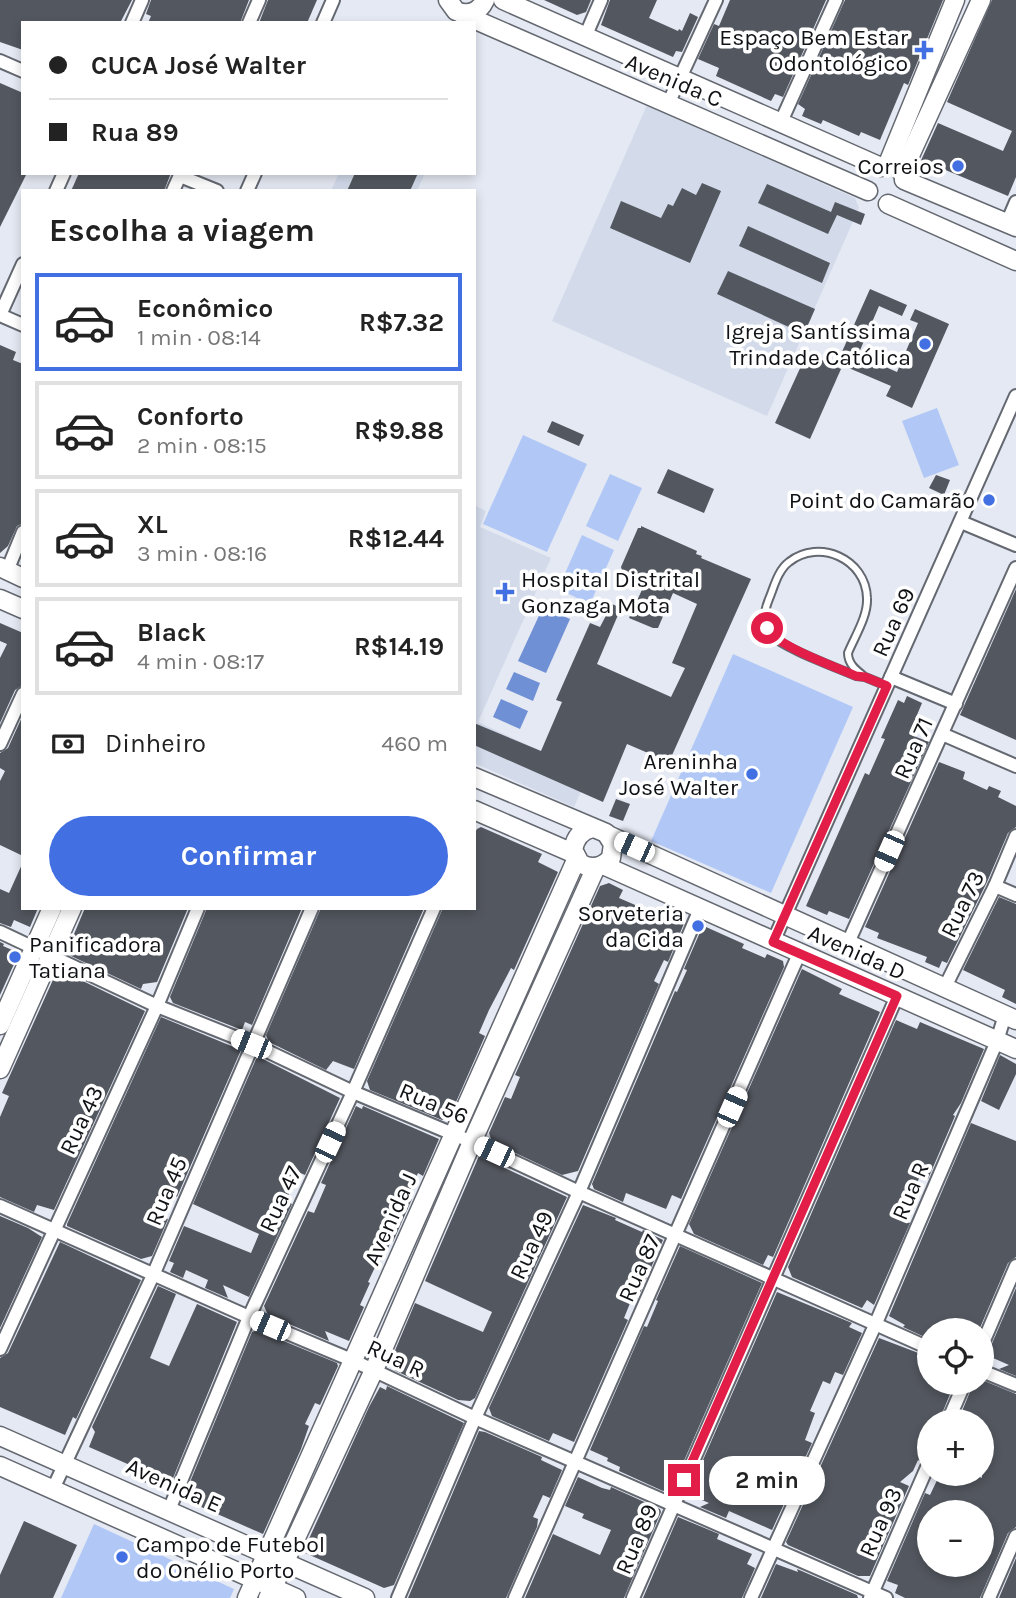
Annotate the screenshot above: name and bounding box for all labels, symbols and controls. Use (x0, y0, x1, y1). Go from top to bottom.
place label: Espaço Bem Estar Odontológico (719, 24, 909, 77)
marker: Espaço Bem Estar Odontológico (914, 40, 934, 60)
street label: Avenida C (621, 48, 726, 113)
text: CUCA José Walter (91, 50, 306, 81)
text: Rua 89 (91, 117, 179, 148)
place label: Correios (857, 153, 944, 180)
marker: Correios (950, 158, 966, 174)
text: Escolha a viagem (49, 212, 315, 249)
icon: car (53, 291, 116, 354)
text: Econômico (137, 293, 273, 324)
text: R$7.32 (359, 307, 444, 338)
place label: Igreja Santíssima Trindade Católica (725, 318, 911, 371)
text: 1 min · 08:14 (137, 324, 261, 351)
marker: Igreja Santíssima Trindade Católica (917, 336, 933, 352)
icon: car (53, 399, 116, 462)
text: Conforto (137, 401, 244, 432)
text: R$9.88 (354, 415, 444, 446)
text: 2 min · 08:15 (137, 432, 267, 459)
place label: Point do Camarão (789, 487, 975, 514)
marker: Point do Camarão (981, 492, 997, 508)
icon: car (53, 507, 116, 570)
text: XL (137, 509, 168, 540)
text: R$12.44 (348, 523, 444, 554)
text: 3 min · 08:16 (137, 540, 267, 567)
place label: Hospital Distrital Gonzaga Mota (521, 566, 700, 619)
marker: Hospital Distrital Gonzaga Mota (495, 582, 515, 602)
street label: Rua 69 (866, 584, 921, 661)
route start (751, 612, 783, 644)
icon: car (53, 615, 116, 678)
text: Black (137, 617, 206, 648)
text: R$14.19 (354, 631, 444, 662)
text: 4 min · 08:17 (137, 648, 264, 675)
street label: Rua 71 (888, 713, 939, 783)
icon: cash (49, 725, 87, 763)
text: Dinheiro (105, 728, 206, 759)
text: 460 m (381, 730, 448, 757)
place label: Areninha José Walter (619, 748, 739, 801)
marker: Areninha José Walter (744, 766, 760, 782)
button: Confirmar (49, 816, 448, 896)
car (871, 828, 908, 874)
car (611, 829, 658, 865)
street label: Rua 73 (935, 867, 990, 942)
place label: Sorveteria da Cida (578, 900, 684, 953)
marker: Sorveteria da Cida (690, 918, 706, 934)
street label: Avenida D (804, 919, 910, 986)
place label: Panificadora Tatiana (29, 931, 162, 984)
marker: Panificadora Tatiana (7, 949, 23, 965)
car (228, 1026, 275, 1062)
street label: Rua 56 (395, 1077, 472, 1130)
street label: Rua 43 (54, 1082, 109, 1159)
car (714, 1084, 751, 1130)
car (312, 1119, 349, 1165)
car (471, 1134, 518, 1170)
street label: Rua 45 (140, 1153, 193, 1230)
street label: Rua R (886, 1158, 935, 1224)
street label: Rua 47 (253, 1162, 308, 1237)
street label: Avenida J (358, 1169, 423, 1269)
street label: Rua 49 (504, 1207, 559, 1284)
street label: Rua 87 (613, 1230, 666, 1306)
car (247, 1308, 294, 1344)
map controls (917, 1318, 994, 1577)
button: locate (917, 1318, 994, 1395)
street label: Rua R (363, 1333, 429, 1383)
button: + (917, 1409, 994, 1486)
street label: Avenida E (122, 1452, 226, 1518)
callout: 2 min (708, 1456, 824, 1504)
route end (668, 1464, 700, 1496)
text: 2 min (735, 1467, 799, 1494)
street label: Rua 93 (853, 1483, 908, 1561)
street label: Rua 89 (610, 1500, 663, 1578)
button: − (917, 1500, 994, 1577)
place label: Campo de Futebol do Onélio Porto (136, 1531, 325, 1584)
marker: Campo de Futebol do Onélio Porto (114, 1549, 130, 1565)

